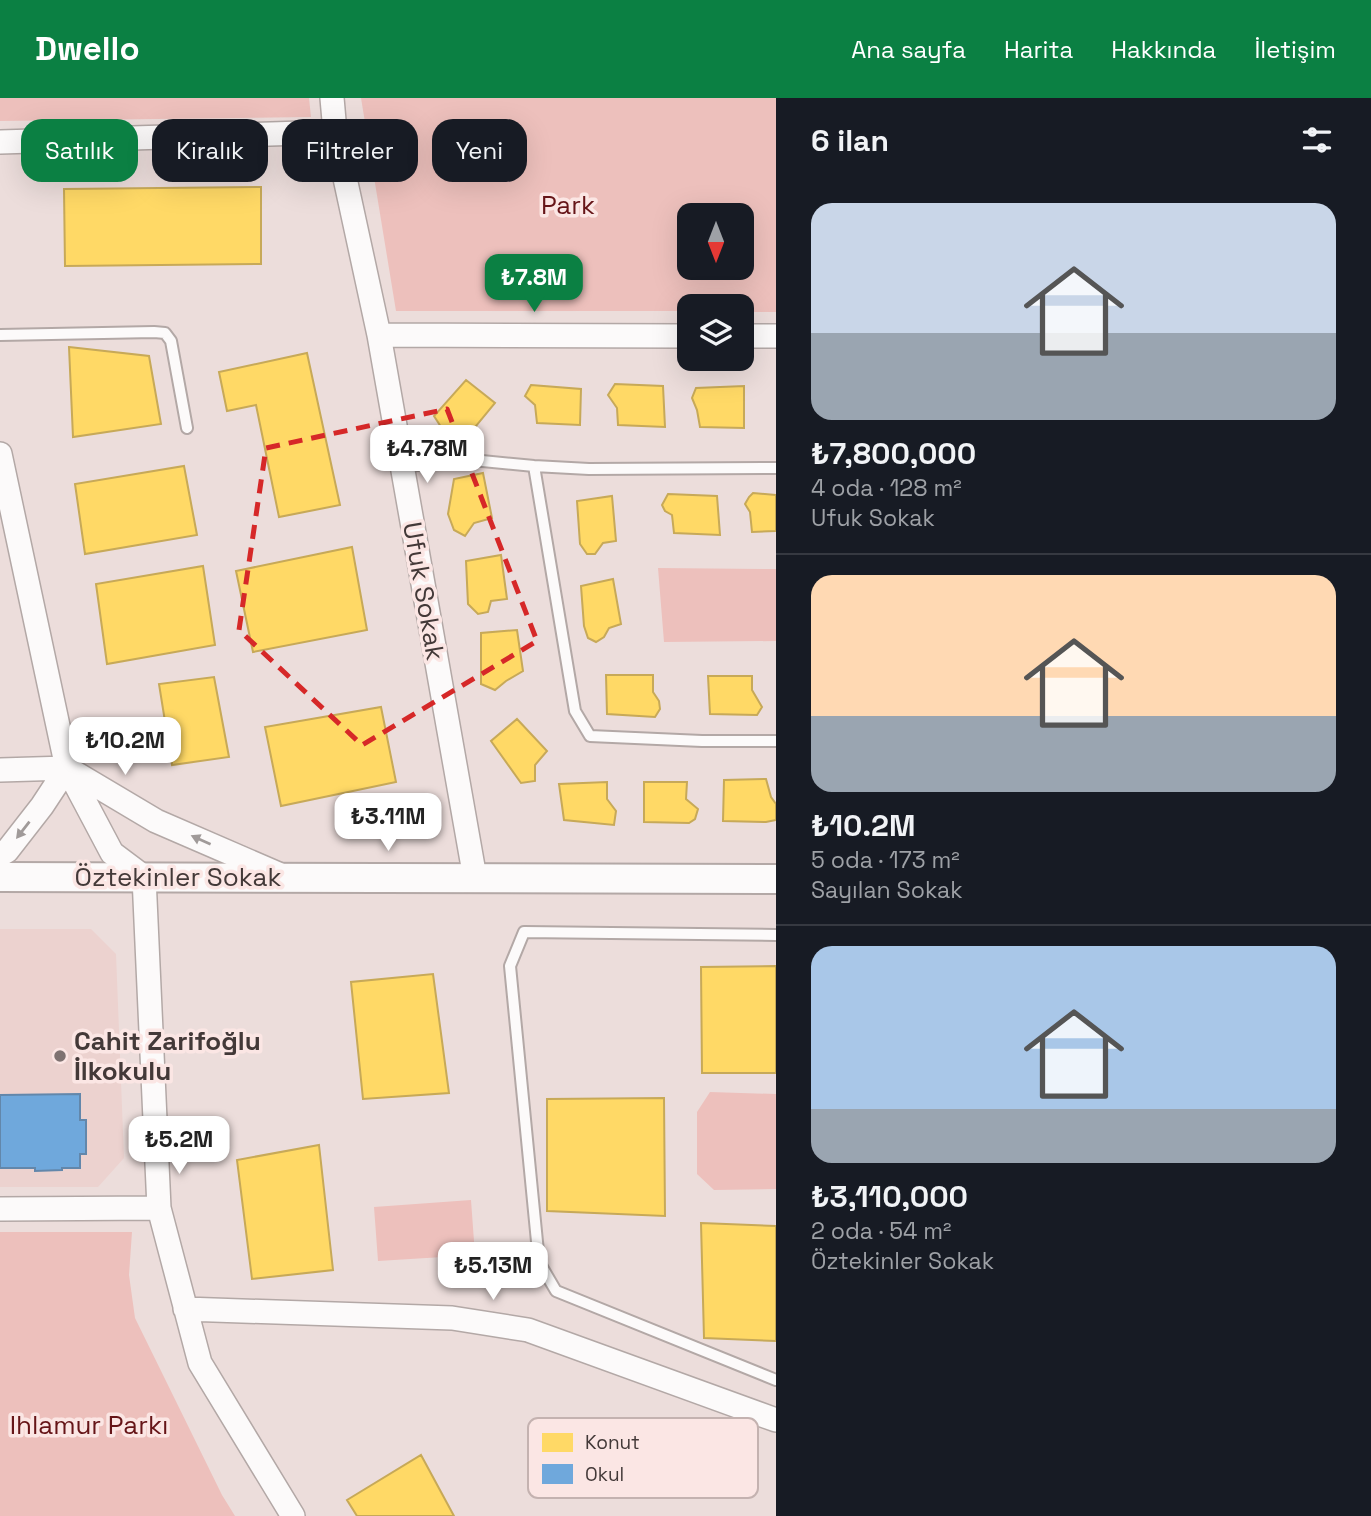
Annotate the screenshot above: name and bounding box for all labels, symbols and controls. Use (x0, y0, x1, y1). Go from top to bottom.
text: Dwello (35, 28, 140, 70)
text: Ana sayfa (851, 34, 966, 65)
text: Harita (1004, 34, 1073, 65)
text: Hakkında (1111, 34, 1216, 65)
text: İletişim (1254, 34, 1336, 65)
chip: Satılık (21, 119, 138, 182)
chip: Kiralık (152, 119, 268, 182)
chip: Filtreler (282, 119, 418, 182)
chip: Yeni (432, 119, 527, 182)
text: 6 ilan (811, 121, 889, 160)
icon: filters (1298, 121, 1336, 159)
park label: Park (541, 188, 595, 222)
north arrow (677, 203, 754, 280)
map controls (677, 203, 754, 371)
icon: home (1011, 248, 1137, 374)
pin: ₺7.8M (485, 254, 583, 314)
text: ₺7.8M (501, 262, 567, 292)
button: layers (677, 294, 754, 371)
pin: ₺4.78M (370, 426, 484, 485)
text: ₺4.78M (386, 433, 468, 463)
text: ₺7,800,000 (811, 434, 976, 473)
text: 4 oda · 128 m² (811, 473, 962, 503)
text: Ufuk Sokak (811, 503, 935, 533)
street label: Ufuk Sokak (395, 519, 453, 663)
icon: home (1011, 620, 1137, 746)
pin: ₺10.2M (68, 718, 182, 777)
text: ₺10.2M (85, 725, 165, 755)
pin: ₺3.11M (331, 794, 445, 853)
text: ₺3.11M (351, 801, 425, 831)
text: ₺10.2M (811, 806, 915, 845)
one-way arrow (17, 821, 31, 839)
one-way arrow (191, 834, 211, 846)
text: 5 oda · 173 m² (811, 845, 960, 875)
street label: Öztekinler Sokak (75, 860, 282, 894)
text: Sayılan Sokak (811, 875, 963, 905)
icon: home (1011, 991, 1137, 1117)
place label: Cahit Zarifoğlu İlkokulu (74, 1024, 261, 1088)
marker: Cahit Zarifoğlu İlkokulu (52, 1048, 68, 1064)
pin: ₺5.2M (130, 1116, 228, 1176)
text: ₺5.2M (145, 1124, 213, 1154)
text: ₺3,110,000 (811, 1177, 968, 1216)
text: 2 oda · 54 m² (811, 1216, 951, 1246)
pin: ₺5.13M (436, 1242, 550, 1302)
text: Öztekinler Sokak (811, 1246, 994, 1276)
text: ₺5.13M (454, 1250, 532, 1280)
park label: Ihlamur Parkı (10, 1408, 168, 1442)
legend (528, 1418, 758, 1498)
text: Konut (585, 1430, 640, 1455)
text: Okul (585, 1462, 624, 1487)

